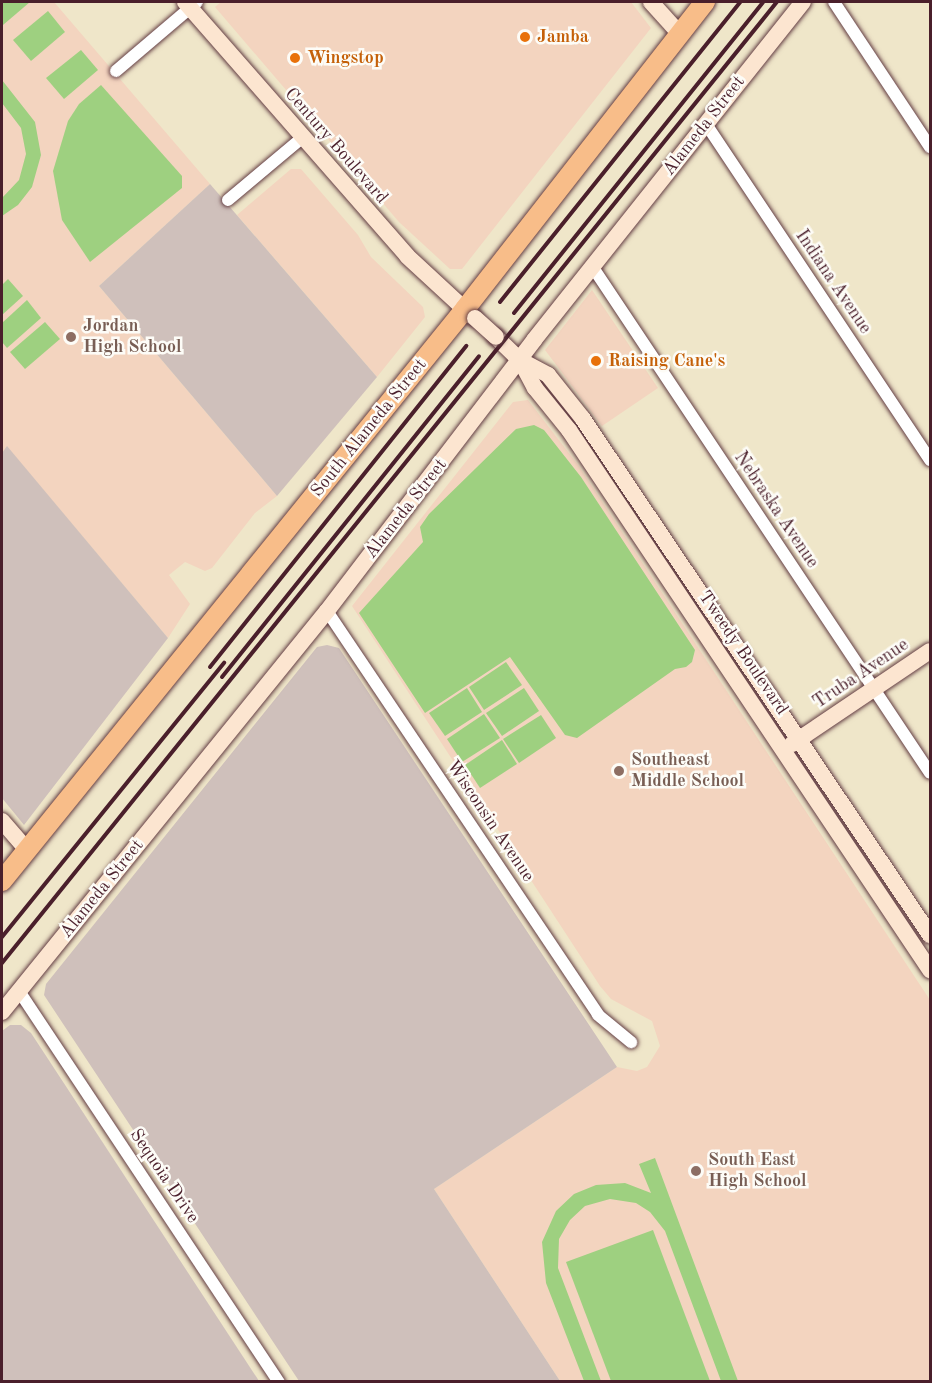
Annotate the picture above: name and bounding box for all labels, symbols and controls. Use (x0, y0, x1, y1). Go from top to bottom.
place label: Jamba (537, 26, 589, 48)
marker: Jamba (518, 30, 532, 44)
place label: Wingstop (307, 47, 384, 69)
marker: Wingstop (288, 51, 302, 65)
street label: Alameda Street (658, 72, 750, 180)
street label: Century Boulevard (280, 84, 392, 208)
street label: Indiana Avenue (790, 226, 876, 338)
place label: Jordan High School (83, 316, 182, 358)
marker: Jordan High School (64, 330, 78, 344)
place label: Raising Cane's (608, 350, 725, 372)
street label: South Alameda Street (307, 354, 431, 502)
marker: Raising Cane's (589, 354, 603, 368)
street label: Nebraska Avenue (729, 448, 823, 572)
street label: Alameda Street (360, 455, 452, 563)
street label: Tweedy Boulevard (693, 587, 793, 719)
street label: Truba Avenue (809, 634, 913, 714)
place label: Southeast Middle School (631, 750, 744, 792)
street label: Wisconsin Avenue (441, 756, 539, 886)
marker: Southeast Middle School (612, 764, 626, 778)
street label: Alameda Street (56, 835, 148, 943)
street label: Sequoia Drive (125, 1125, 203, 1227)
place label: South East High School (708, 1150, 807, 1192)
marker: South East High School (689, 1164, 703, 1178)

